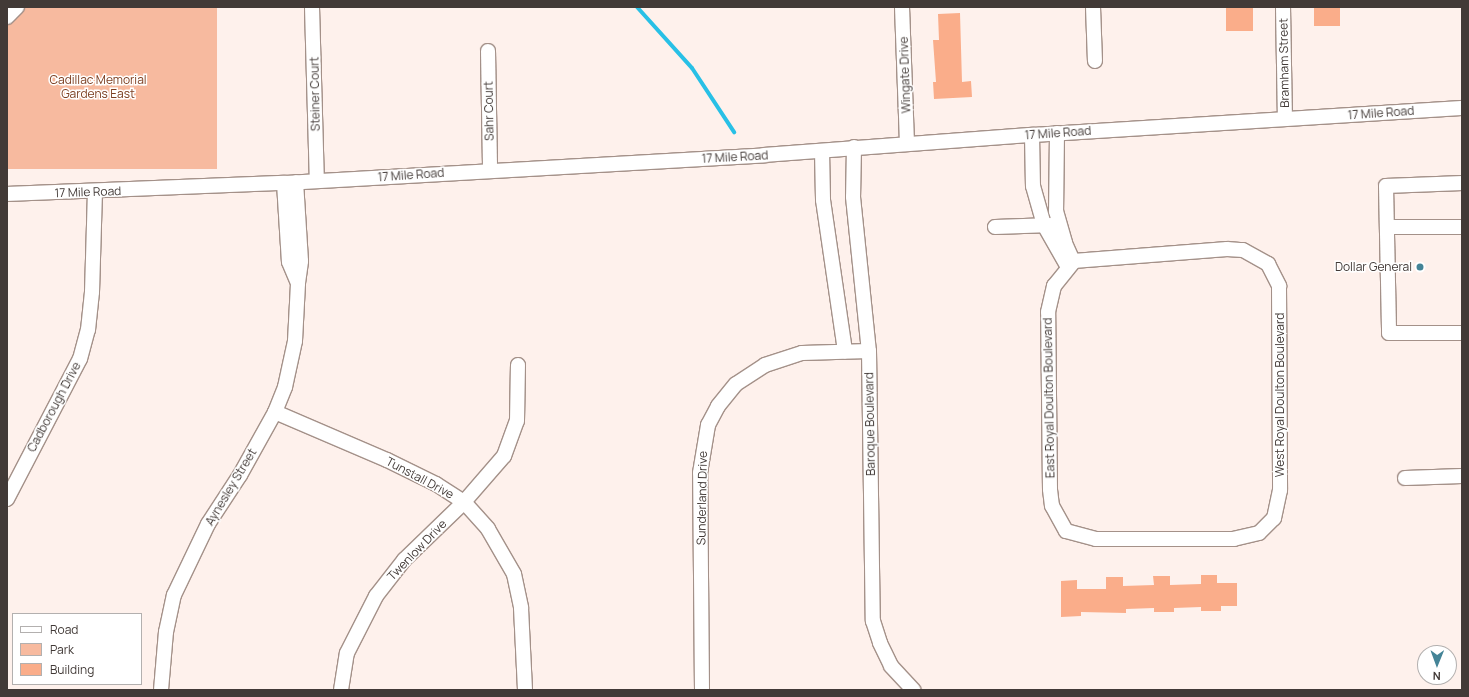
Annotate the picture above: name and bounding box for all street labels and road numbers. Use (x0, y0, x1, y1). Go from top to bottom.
street label: Bramham Street (1276, 18, 1292, 108)
street label: Wingate Drive (896, 36, 914, 114)
street label: Steiner Court (307, 57, 323, 131)
street label: Sahr Court (481, 81, 497, 141)
street label: 17 Mile Road (1347, 103, 1415, 123)
street label: 17 Mile Road (1024, 123, 1092, 143)
street label: 17 Mile Road (701, 148, 769, 166)
street label: 17 Mile Road (377, 165, 445, 185)
street label: 17 Mile Road (54, 184, 122, 200)
street label: West Royal Doulton Boulevard (1273, 313, 1287, 477)
street label: East Royal Doulton Boulevard (1040, 318, 1058, 478)
street label: Cadborough Drive (24, 360, 84, 454)
street label: Baroque Boulevard (862, 372, 878, 476)
street label: Aynesley Street (202, 446, 260, 528)
street label: Sunderland Drive (694, 451, 710, 545)
street label: Tunstall Drive (384, 454, 456, 502)
street label: Twenlow Drive (384, 517, 450, 583)

